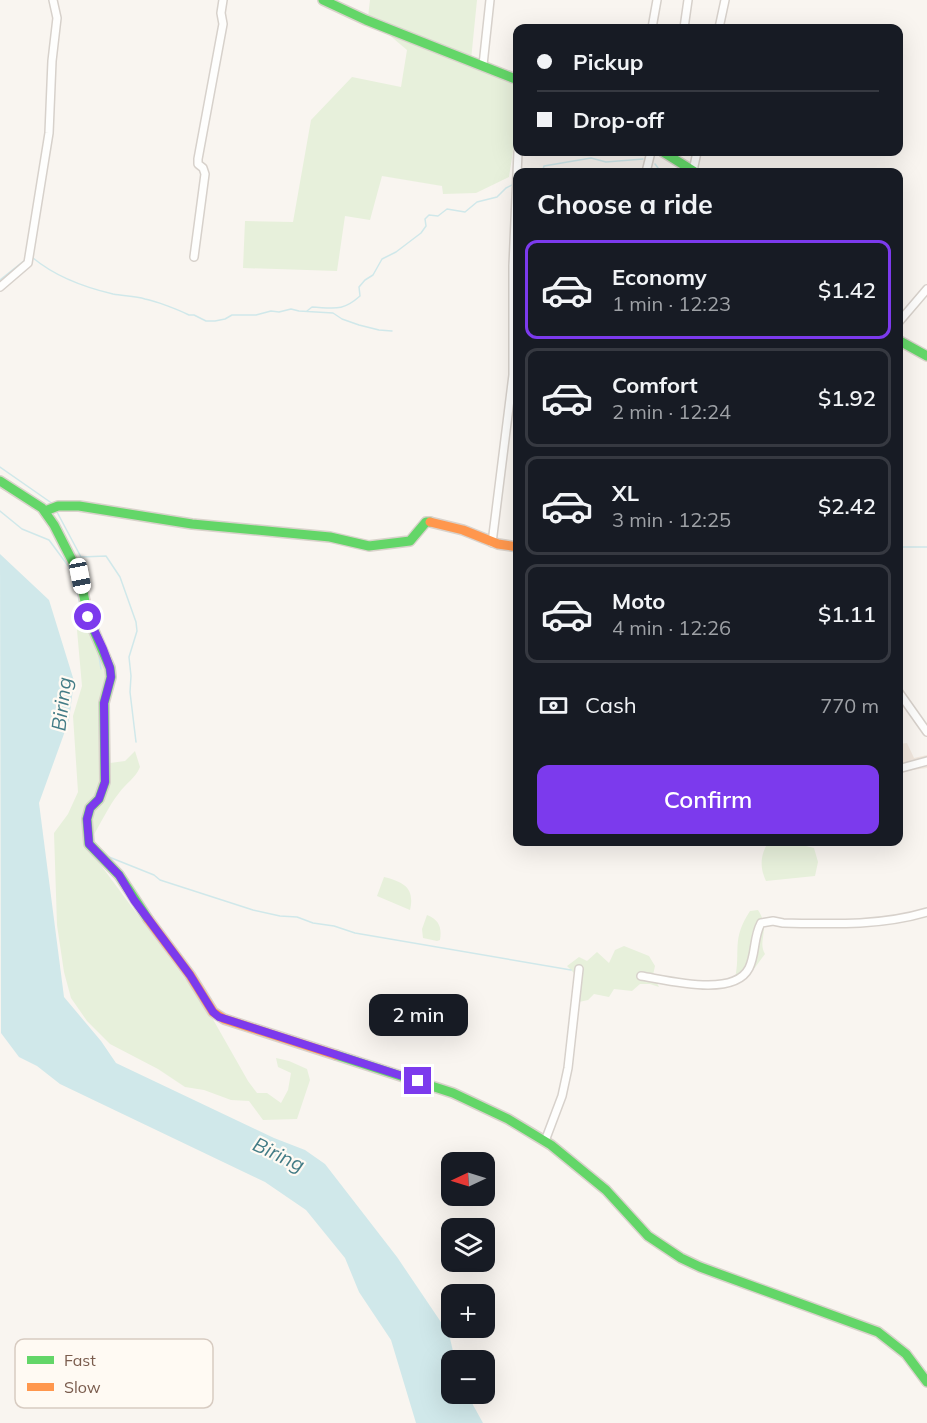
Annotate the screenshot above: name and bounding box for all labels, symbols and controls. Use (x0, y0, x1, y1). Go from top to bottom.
text: Pickup (573, 48, 643, 76)
text: Drop-off (573, 106, 664, 134)
text: Choose a ride (537, 187, 713, 221)
icon: car (540, 263, 594, 317)
text: Economy (612, 263, 707, 291)
text: $1.42 (818, 276, 876, 304)
text: 1 min · 12:23 (612, 291, 731, 316)
icon: car (540, 371, 594, 425)
text: Comfort (612, 371, 698, 399)
text: $1.92 (818, 384, 876, 412)
text: 2 min · 12:24 (612, 399, 731, 424)
icon: car (540, 479, 594, 533)
text: XL (612, 479, 639, 507)
text: $2.42 (818, 492, 876, 520)
text: 3 min · 12:25 (612, 507, 731, 532)
car (68, 557, 92, 595)
icon: car (540, 587, 594, 641)
text: Moto (612, 587, 665, 615)
text: $1.11 (818, 600, 876, 628)
route start (74, 603, 101, 630)
text: 4 min · 12:26 (612, 615, 731, 640)
water label: Biring (45, 676, 77, 732)
icon: cash (537, 689, 570, 722)
text: Cash (585, 691, 637, 719)
text: 770 m (820, 693, 879, 718)
button: Confirm (537, 765, 879, 834)
callout: 2 min (368, 994, 468, 1036)
text: 2 min (393, 1002, 444, 1027)
route end (404, 1067, 431, 1094)
water label: Biring (249, 1131, 309, 1177)
north arrow (441, 1152, 495, 1206)
map controls (441, 1152, 495, 1404)
button: layers (441, 1218, 495, 1272)
button: + (441, 1284, 495, 1338)
legend (15, 1339, 213, 1408)
text: Fast (64, 1350, 96, 1370)
button: − (441, 1350, 495, 1404)
text: Slow (64, 1377, 101, 1397)

